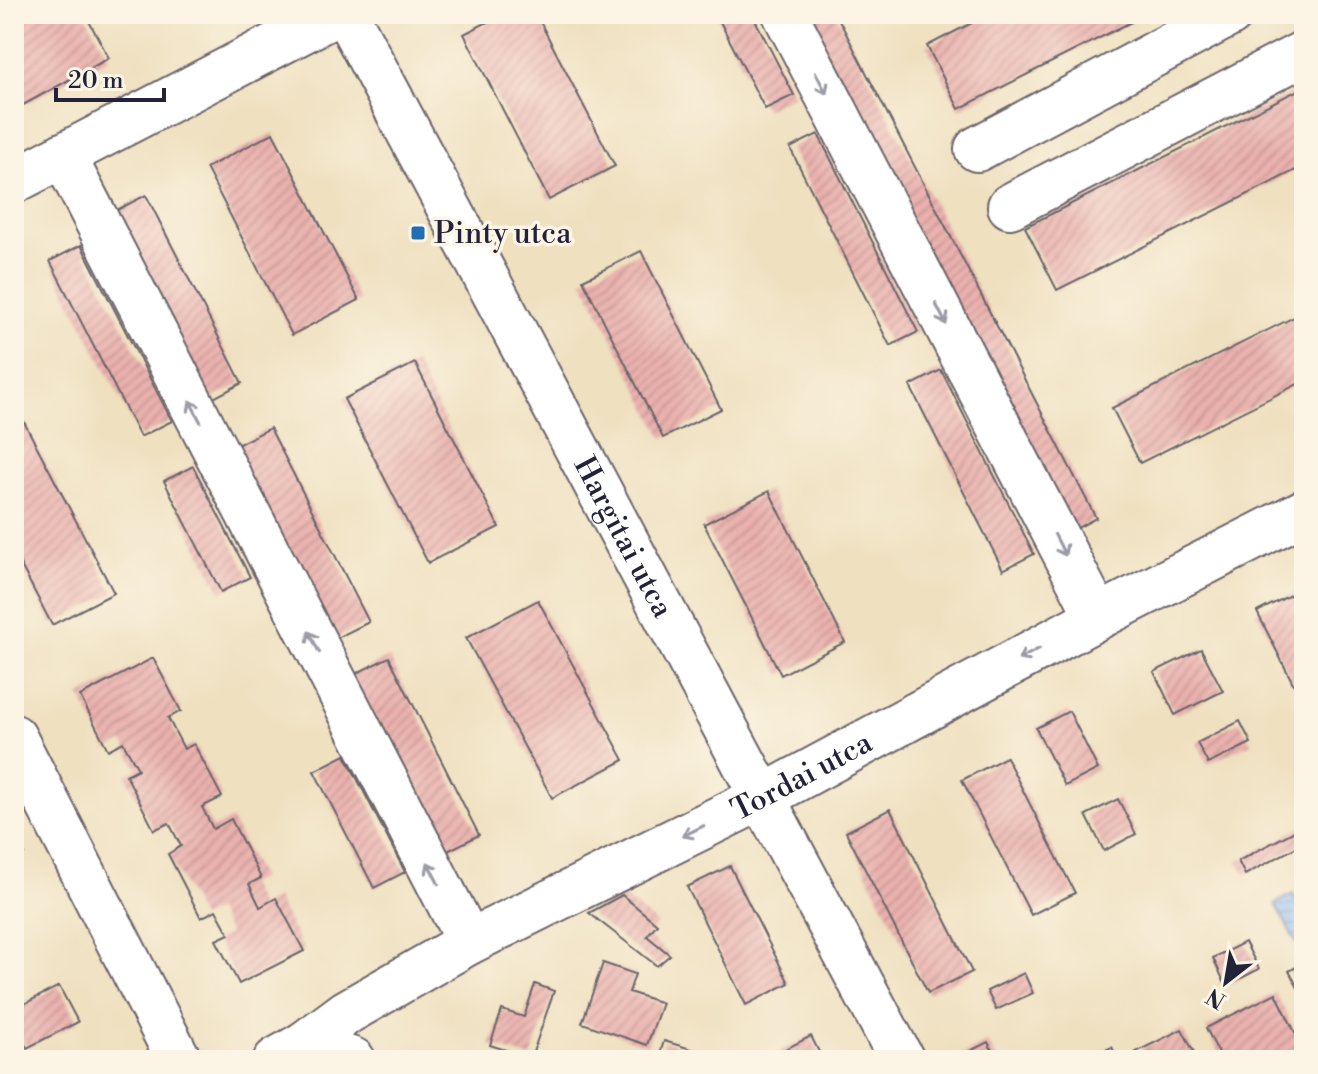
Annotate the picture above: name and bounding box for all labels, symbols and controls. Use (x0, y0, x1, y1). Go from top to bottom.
scale bar (56, 52, 164, 102)
text: 20 m (68, 66, 124, 96)
one-way arrow (813, 71, 829, 95)
place label: Pinty utca (434, 215, 572, 253)
marker: Pinty utca (409, 224, 427, 242)
one-way arrow (933, 302, 949, 325)
one-way arrow (187, 399, 202, 423)
street label: Hargitai utca (565, 450, 682, 625)
one-way arrow (1053, 532, 1069, 556)
one-way arrow (306, 630, 321, 654)
one-way arrow (1018, 646, 1041, 662)
street label: Tordai utca (725, 724, 880, 830)
one-way arrow (681, 824, 705, 840)
one-way arrow (424, 862, 440, 885)
north arrow (1186, 942, 1266, 1022)
text: N (1202, 981, 1231, 1014)

